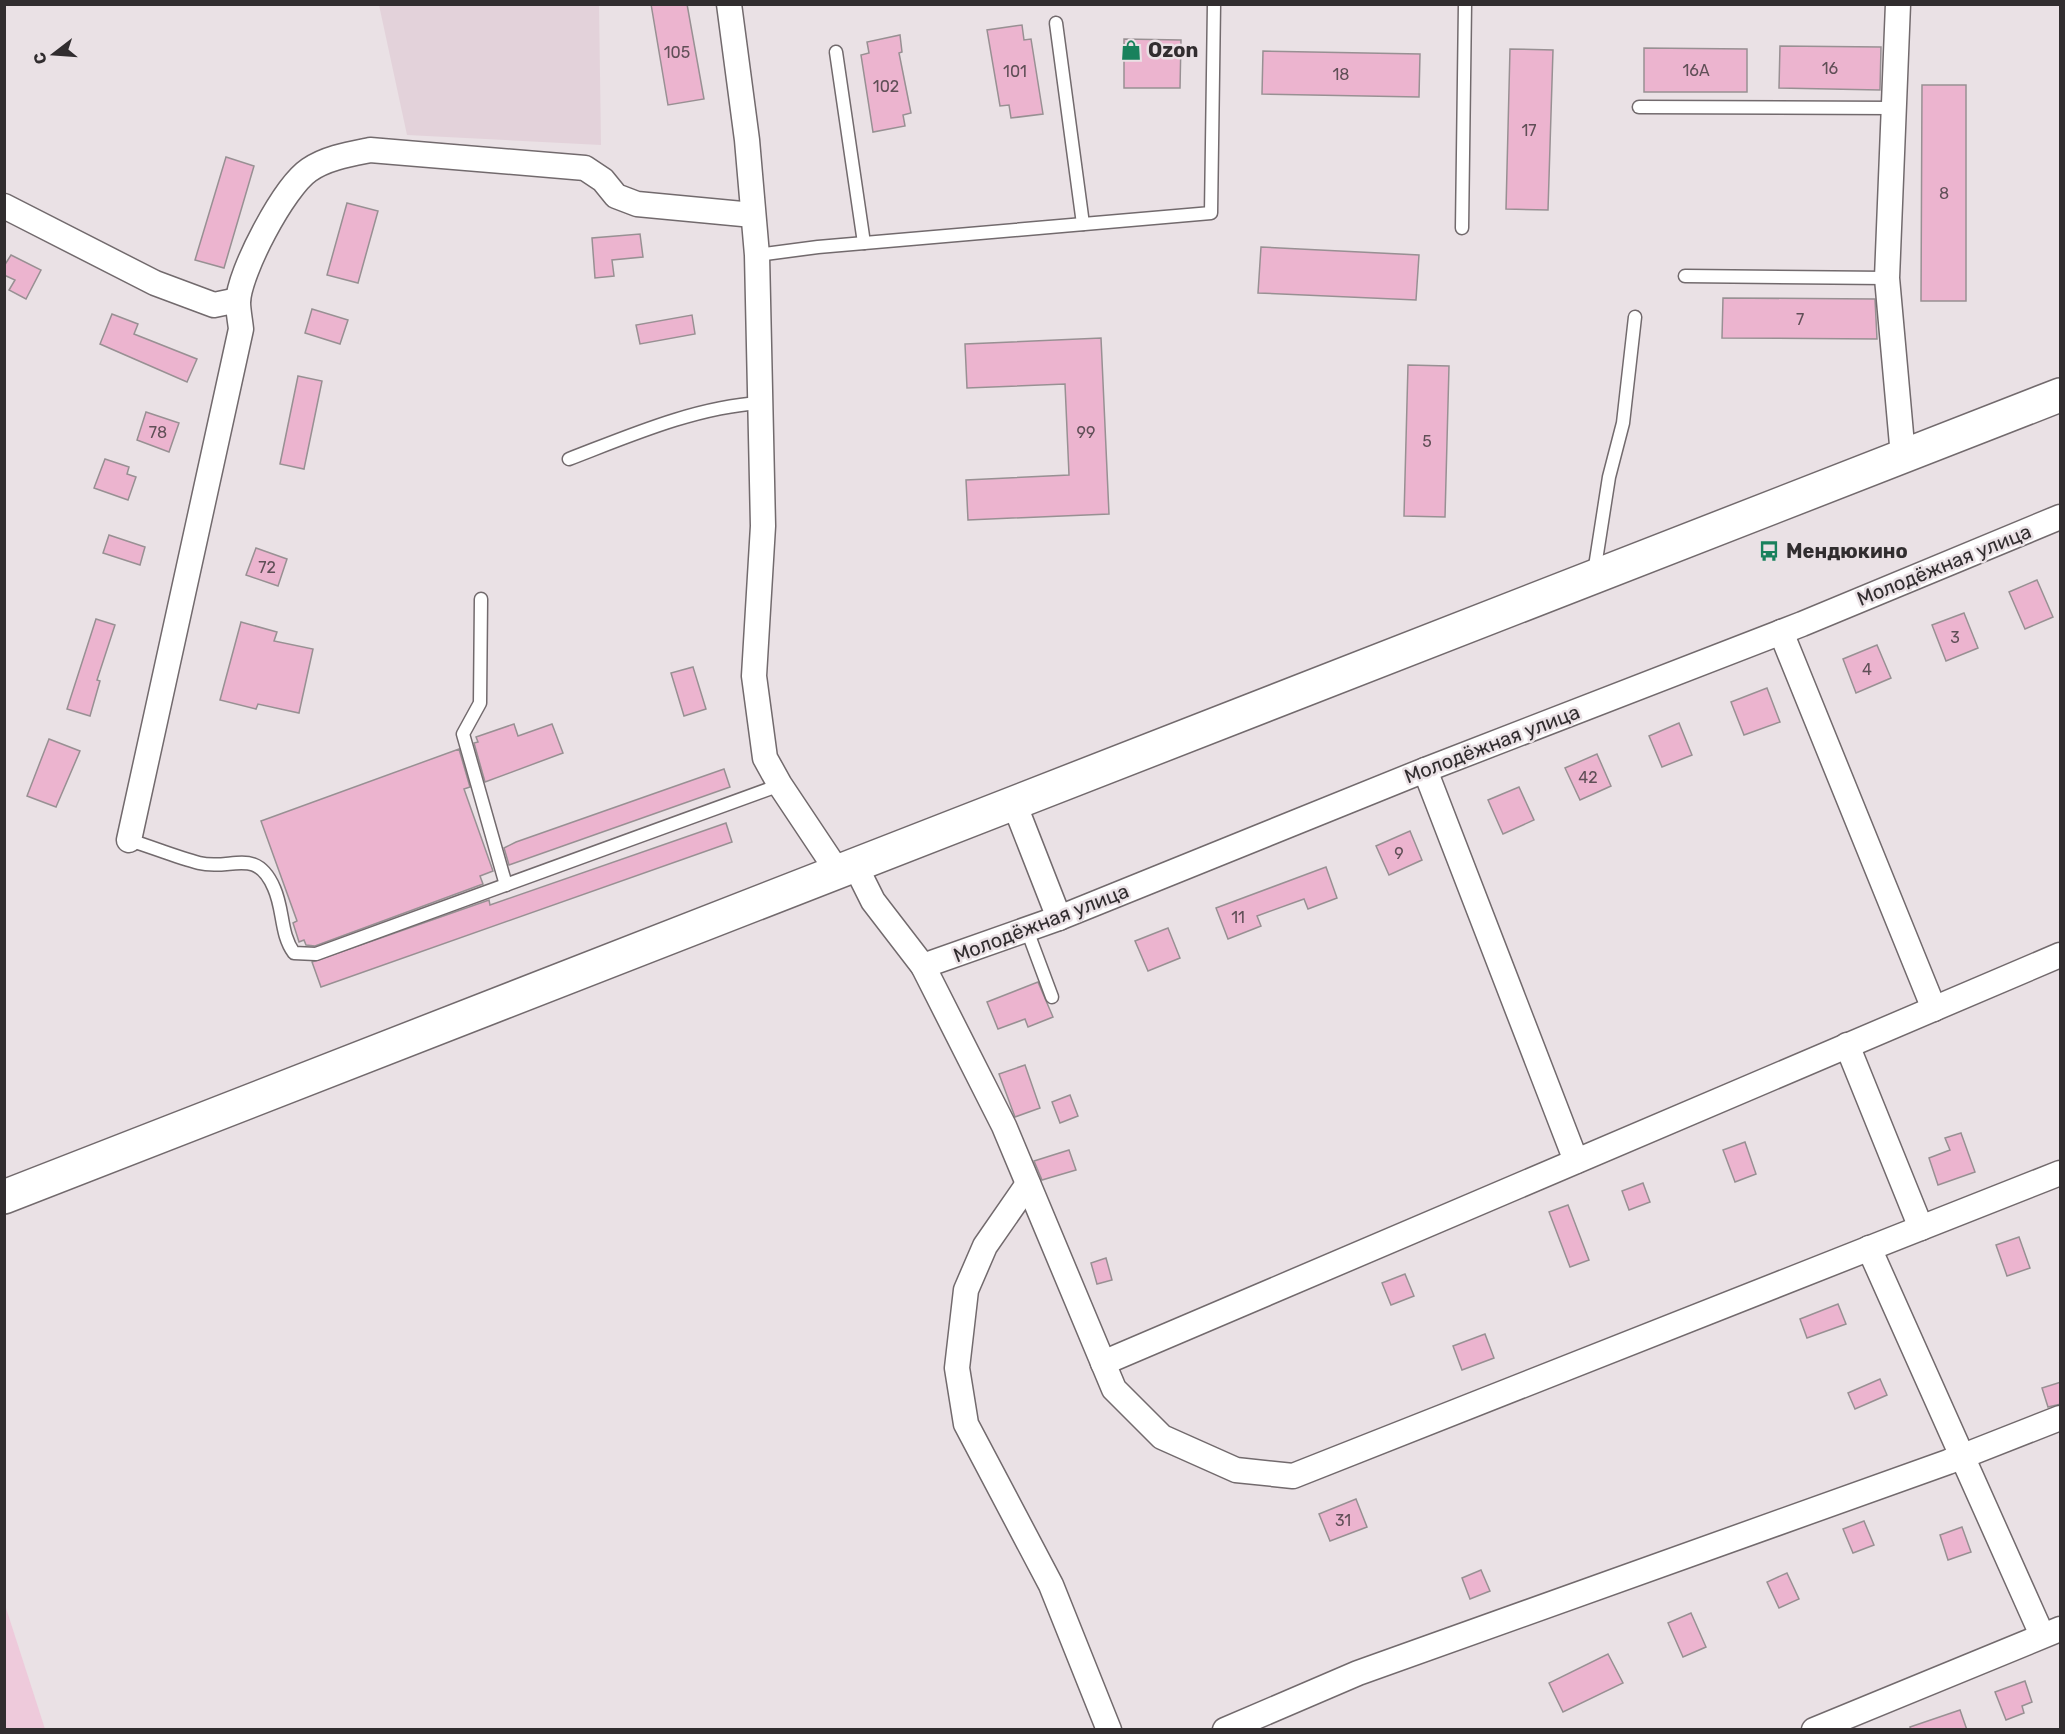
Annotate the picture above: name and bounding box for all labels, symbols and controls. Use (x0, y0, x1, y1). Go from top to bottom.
north arrow (24, 24, 84, 84)
shop icon: Ozon (1119, 38, 1143, 62)
place label: Ozon (1148, 38, 1198, 62)
house number: 105 (664, 43, 690, 62)
text: С (29, 50, 51, 66)
house number: 16 (1822, 59, 1839, 78)
house number: 16А (1682, 61, 1710, 80)
house number: 101 (1003, 62, 1027, 81)
house number: 18 (1332, 65, 1350, 84)
house number: 102 (873, 77, 899, 96)
house number: 17 (1521, 121, 1537, 140)
house number: 8 (1939, 184, 1949, 203)
house number: 7 (1796, 310, 1804, 329)
house number: 78 (149, 423, 167, 442)
house number: 99 (1077, 423, 1095, 442)
house number: 5 (1422, 432, 1432, 451)
street label: Молодёжная улица (1853, 519, 2035, 611)
bus stop icon: Мендюкино (1757, 539, 1781, 563)
place label: Мендюкино (1786, 539, 1908, 563)
house number: 72 (258, 558, 276, 577)
house number: 3 (1950, 628, 1960, 647)
house number: 4 (1862, 660, 1872, 679)
street label: Молодёжная улица (1401, 699, 1583, 789)
house number: 42 (1578, 768, 1598, 787)
house number: 9 (1394, 844, 1404, 863)
street label: Молодёжная улица (950, 878, 1132, 968)
house number: 11 (1231, 908, 1245, 927)
house number: 31 (1335, 1511, 1351, 1530)

